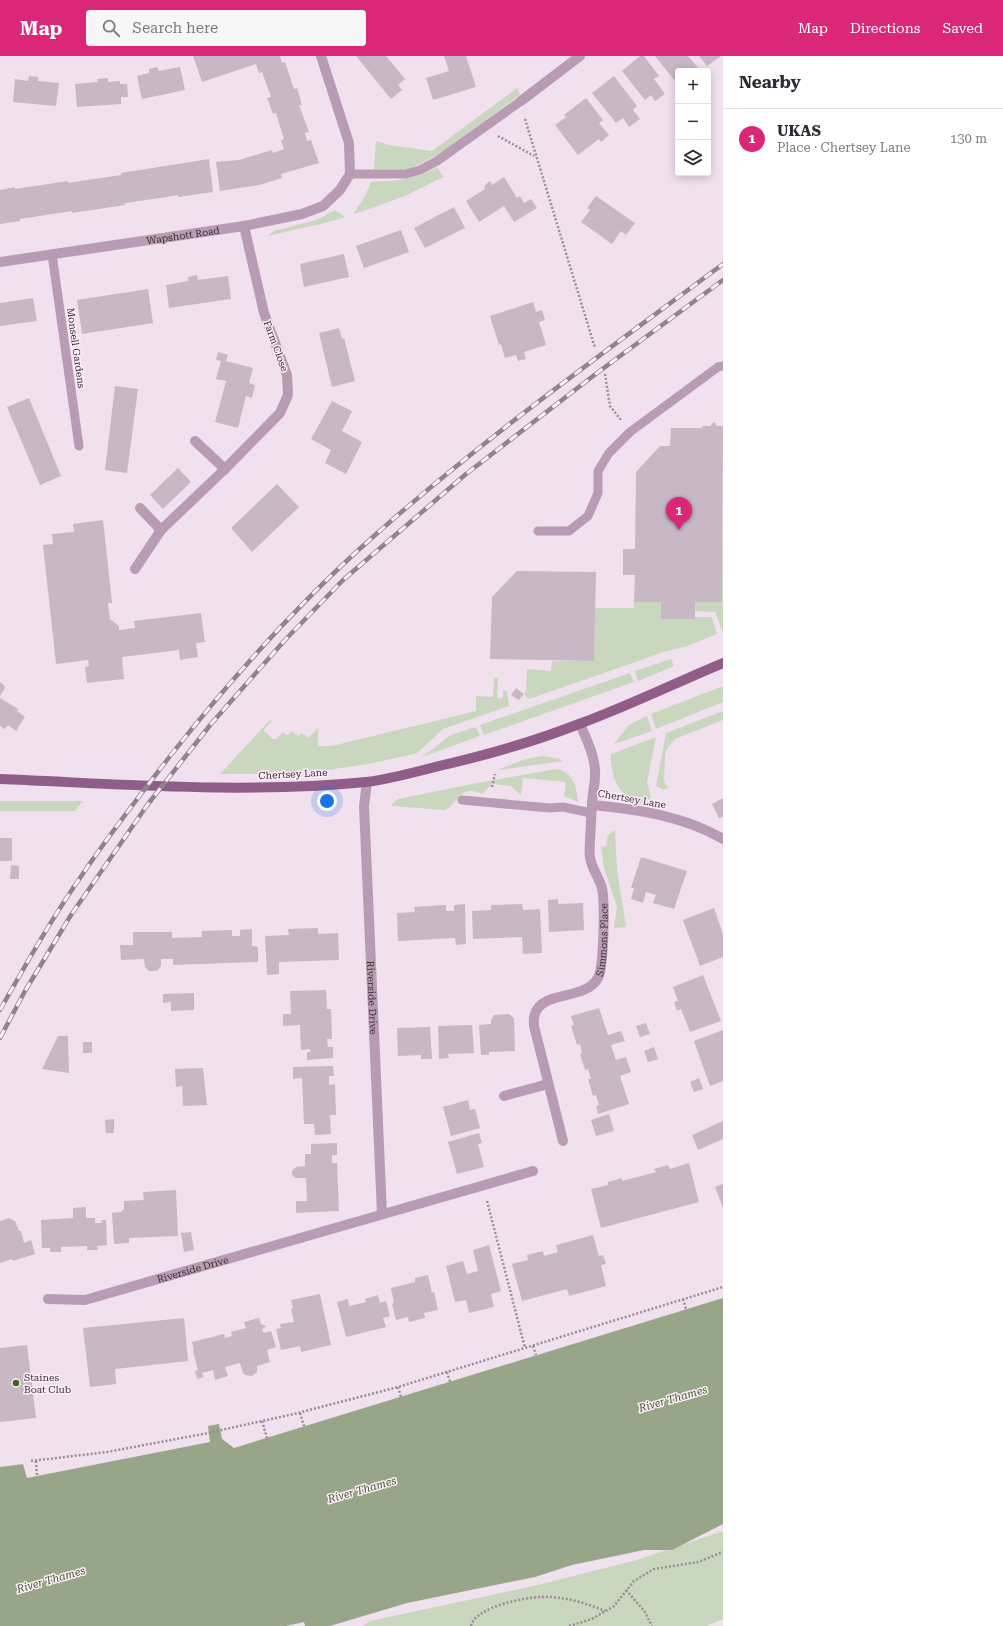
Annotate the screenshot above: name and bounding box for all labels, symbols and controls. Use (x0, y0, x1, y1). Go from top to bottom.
search box (86, 10, 366, 46)
text: Map (20, 17, 62, 40)
icon: search (100, 17, 122, 39)
text: Search here (132, 19, 218, 37)
text: Map (798, 20, 828, 36)
text: Directions (850, 20, 920, 36)
text: Saved (942, 20, 983, 36)
map controls (675, 68, 711, 176)
button: + (675, 68, 711, 104)
text: Nearby (739, 72, 801, 92)
button: − (675, 104, 711, 140)
text: UKAS (777, 122, 821, 140)
text: 1 (748, 131, 756, 146)
text: 130 m (950, 131, 987, 146)
button: layers (675, 140, 711, 176)
text: Place · Chertsey Lane (777, 140, 911, 155)
street label: Wapshott Road (146, 224, 221, 246)
street label: Monsell Gardens (65, 307, 87, 389)
street label: Farm Close (262, 319, 290, 373)
pin: 1 (666, 497, 692, 530)
street label: Chertsey Lane (258, 767, 328, 781)
street label: Chertsey Lane (597, 788, 668, 811)
your location (317, 791, 337, 811)
street label: Simmons Place (594, 902, 609, 978)
street label: Riverside Drive (365, 960, 380, 1035)
street label: Riverside Drive (156, 1253, 230, 1285)
place label: Staines Boat Club (24, 1372, 71, 1395)
marker: Staines Boat Club (11, 1378, 21, 1388)
water label: River Thames (636, 1383, 709, 1415)
water label: River Thames (325, 1474, 398, 1506)
water label: River Thames (14, 1564, 87, 1596)

